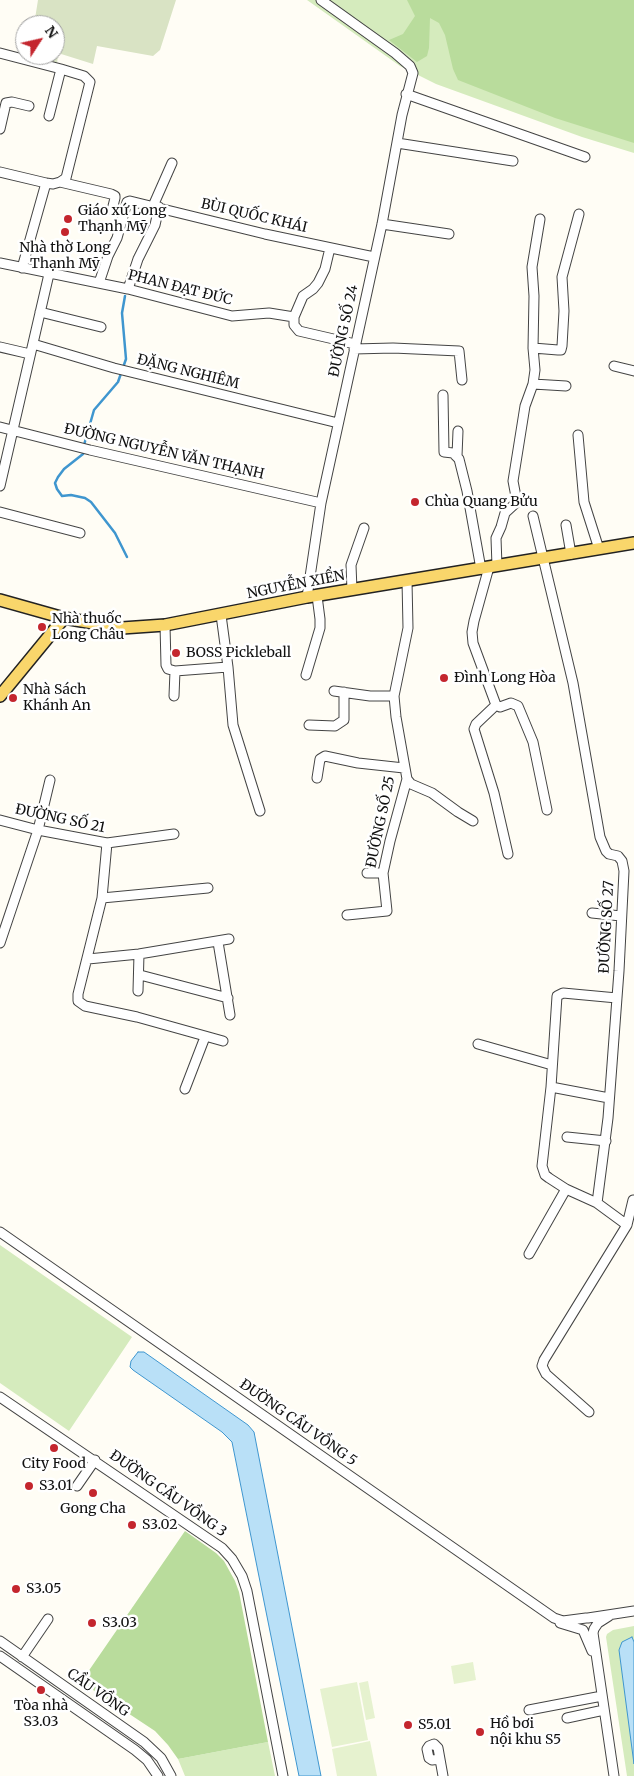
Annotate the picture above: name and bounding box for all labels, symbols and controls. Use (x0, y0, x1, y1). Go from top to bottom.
north arrow (15, 15, 65, 65)
text: N (41, 22, 62, 42)
street label: BÙI QUỐC KHÁI (199, 196, 309, 236)
place label: Giáo xứ Long Thạnh Mỹ (78, 203, 167, 236)
marker: Giáo xứ Long Thạnh Mỹ (62, 213, 74, 225)
marker: Nhà thờ Long Thạnh Mỹ (59, 226, 71, 238)
place label: Nhà thờ Long Thạnh Mỹ (19, 240, 111, 272)
street label: PHAN ĐẠT ĐỨC (126, 267, 234, 309)
street label: ĐƯỜNG SỐ 24 (326, 283, 362, 379)
street label: ĐẶNG NGHIÊM (135, 351, 241, 393)
street label: ĐƯỜNG NGUYỄN VĂN THẠNH (62, 421, 266, 483)
place label: Chùa Quang Bửu (425, 494, 538, 510)
marker: Chùa Quang Bửu (409, 496, 421, 508)
street label: NGUYỄN XIỂN (246, 567, 346, 603)
place label: Nhà thuốc Long Châu (52, 611, 124, 644)
marker: Nhà thuốc Long Châu (36, 621, 48, 633)
place label: BOSS Pickleball (186, 645, 291, 661)
marker: BOSS Pickleball (170, 647, 182, 659)
place label: Đình Long Hòa (454, 670, 556, 686)
marker: Đình Long Hòa (438, 672, 450, 684)
place label: Nhà Sách Khánh An (23, 682, 91, 714)
marker: Nhà Sách Khánh An (7, 692, 19, 704)
street label: ĐƯỜNG SỐ 25 (363, 775, 399, 869)
street label: ĐƯỜNG SỐ 21 (13, 801, 107, 837)
street label: ĐƯỜNG SỐ 27 (596, 880, 618, 974)
street label: ĐƯỜNG CẦU VỒNG 5 (236, 1376, 360, 1470)
marker: City Food (48, 1442, 60, 1454)
street label: ĐƯỜNG CẦU VỒNG 3 (106, 1447, 230, 1541)
place label: City Food (22, 1456, 86, 1472)
place label: S3.01 (39, 1478, 72, 1494)
marker: S3.01 (23, 1480, 35, 1492)
marker: Gong Cha (87, 1487, 99, 1499)
place label: Gong Cha (60, 1501, 126, 1517)
place label: S3.02 (142, 1517, 177, 1533)
marker: S3.02 (126, 1519, 138, 1531)
place label: S3.05 (26, 1581, 61, 1597)
marker: S3.05 (10, 1583, 22, 1595)
place label: S3.03 (102, 1615, 137, 1631)
marker: S3.03 (86, 1617, 98, 1629)
street label: CẦU VỒNG (64, 1665, 132, 1721)
marker: Tòa nhà S3.03 (35, 1684, 47, 1696)
place label: Tòa nhà S3.03 (14, 1698, 68, 1730)
place label: Hồ bơi nội khu S5 (490, 1716, 561, 1748)
place label: S5.01 (418, 1717, 451, 1733)
marker: S5.01 (402, 1719, 414, 1731)
marker: Hồ bơi nội khu S5 (474, 1726, 486, 1738)

